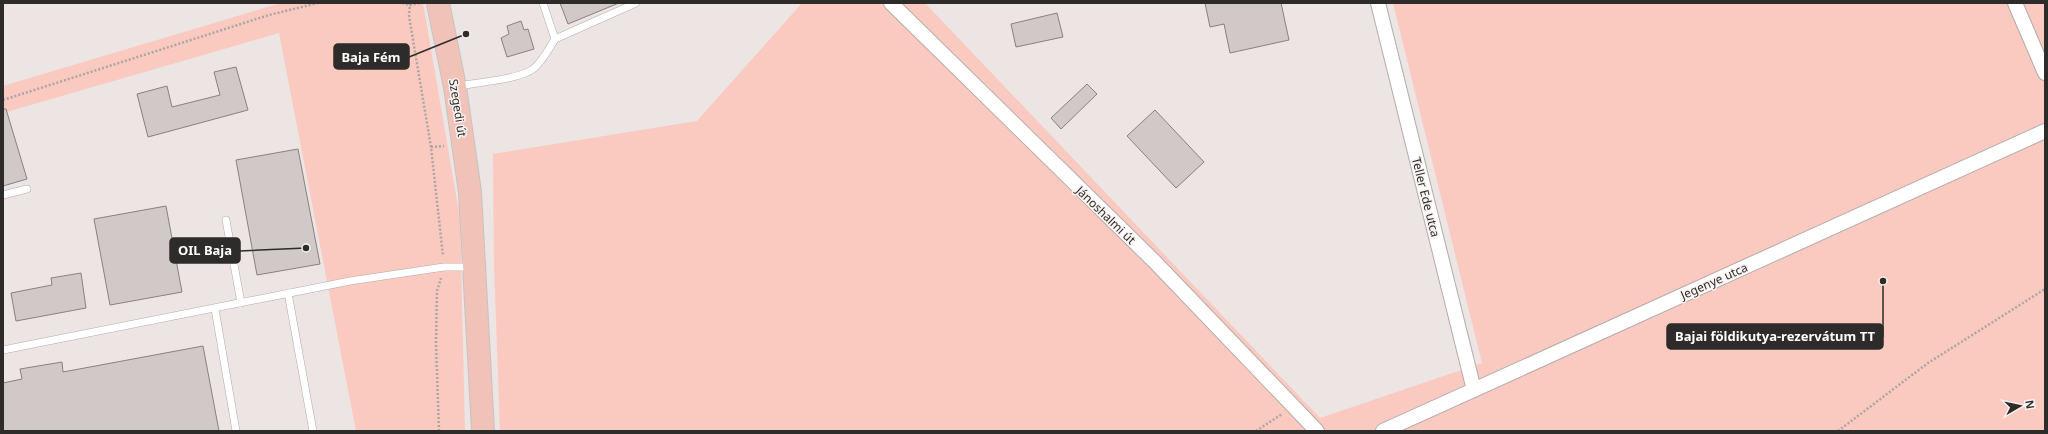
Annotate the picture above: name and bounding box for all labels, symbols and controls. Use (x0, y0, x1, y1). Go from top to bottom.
callout: Baja Fém (334, 44, 409, 69)
text: Baja Fém (341, 48, 401, 66)
street label: Szegedi út (445, 78, 471, 139)
street label: Teller Ede utca (1408, 155, 1444, 239)
street label: Jánoshalmi út (1072, 181, 1140, 248)
callout: OIL Baja (170, 238, 240, 263)
text: OIL Baja (178, 241, 232, 259)
street label: Jegenye utca (1677, 259, 1750, 304)
callout: Bajai földikutya-rezervátum TT (1667, 324, 1883, 349)
text: Bajai földikutya-rezervátum TT (1675, 327, 1875, 345)
north arrow (2000, 386, 2040, 426)
text: N (2022, 399, 2038, 410)

